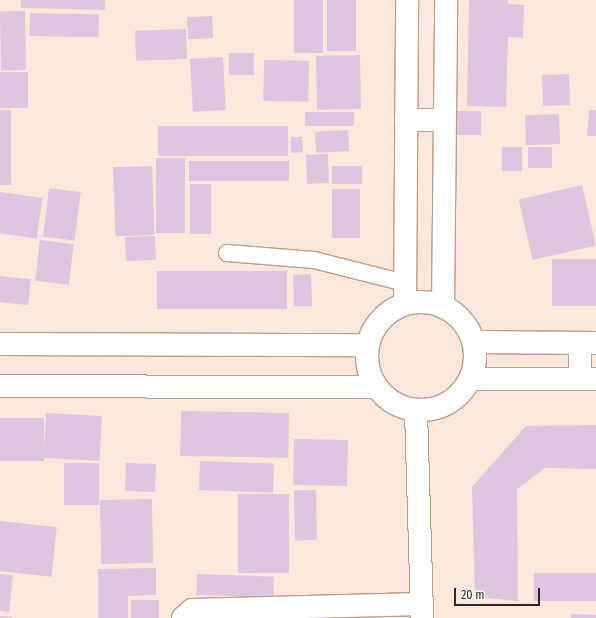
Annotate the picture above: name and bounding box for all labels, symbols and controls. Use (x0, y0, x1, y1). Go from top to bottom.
scale bar (456, 580, 542, 606)
text: 20 m (461, 588, 485, 602)

